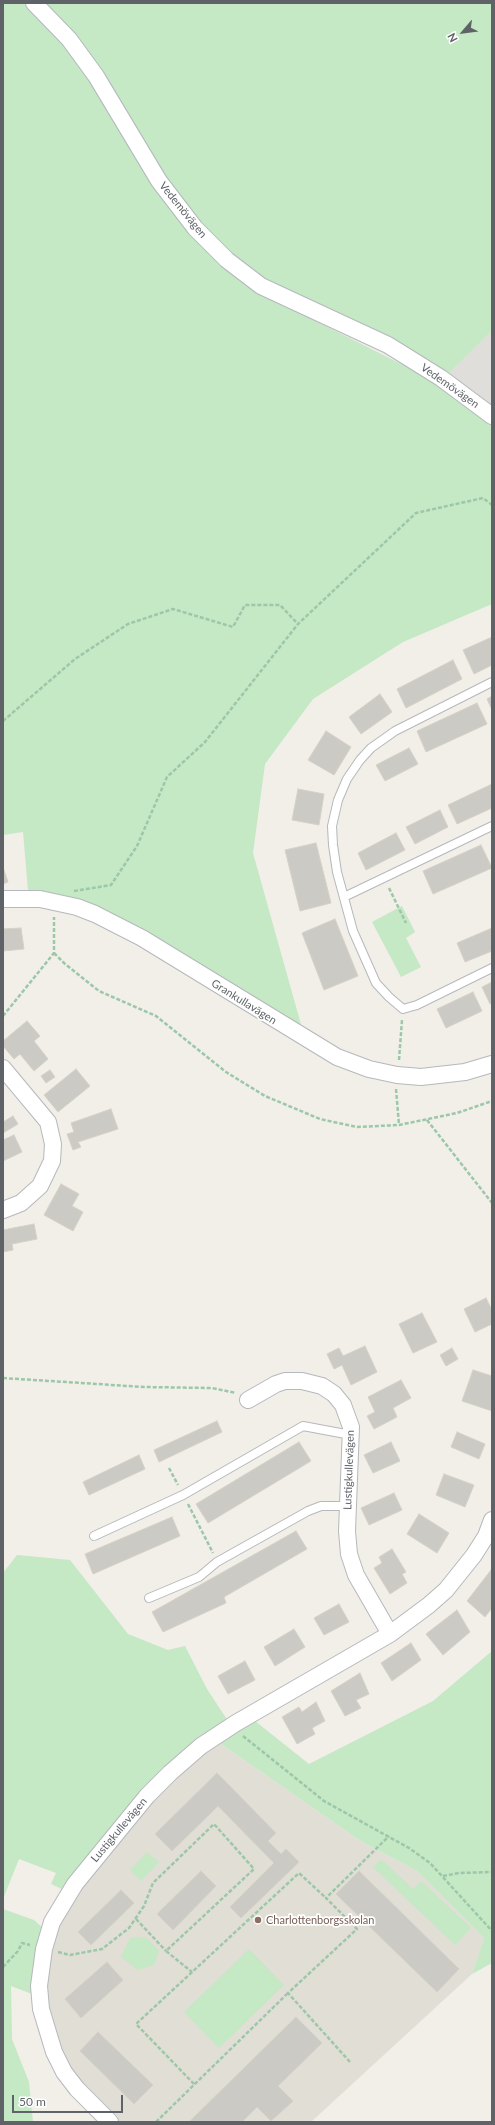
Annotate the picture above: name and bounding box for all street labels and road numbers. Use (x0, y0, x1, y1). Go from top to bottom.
street label: Vedemövägen (156, 179, 210, 241)
street label: Vedemövägen (418, 361, 482, 411)
street label: Grankullavägen (209, 977, 279, 1027)
street label: Lustigkullevägen (341, 1430, 357, 1510)
street label: Lustigkullevägen (88, 1795, 150, 1865)

